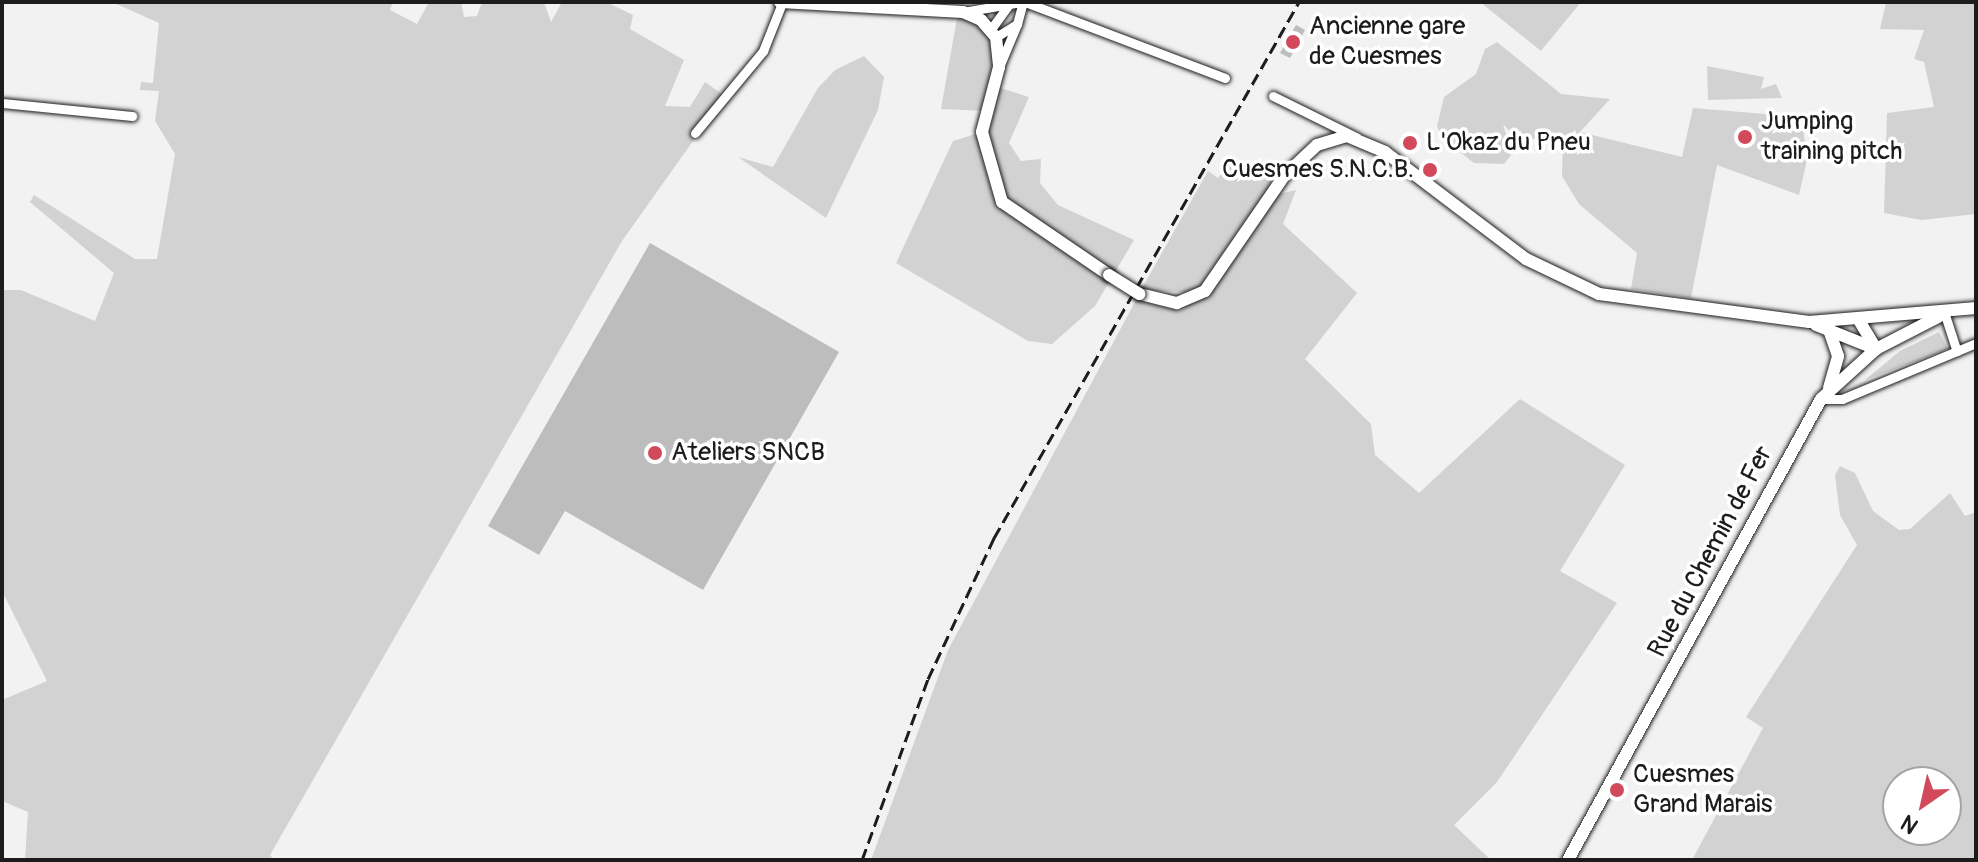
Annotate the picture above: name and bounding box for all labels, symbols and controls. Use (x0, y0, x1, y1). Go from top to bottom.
place label: Ancienne gare de Cuesmes (1309, 11, 1465, 72)
marker: Ancienne gare de Cuesmes (1284, 33, 1302, 51)
place label: Jumping training pitch (1761, 106, 1903, 168)
place label: L'Okaz du Pneu (1426, 127, 1591, 159)
marker: Jumping training pitch (1736, 128, 1754, 146)
marker: L'Okaz du Pneu (1401, 134, 1419, 152)
place label: Cuesmes S.N.C.B. (1222, 154, 1414, 186)
marker: Cuesmes S.N.C.B. (1421, 161, 1439, 179)
place label: Ateliers SNCB (671, 437, 825, 469)
street label: Rue du Chemin de Fer (1642, 441, 1780, 663)
marker: Ateliers SNCB (646, 444, 664, 462)
place label: Cuesmes Grand Marais (1633, 759, 1772, 820)
north arrow (1882, 766, 1962, 846)
marker: Cuesmes Grand Marais (1608, 781, 1626, 799)
text: N (1896, 808, 1924, 840)

